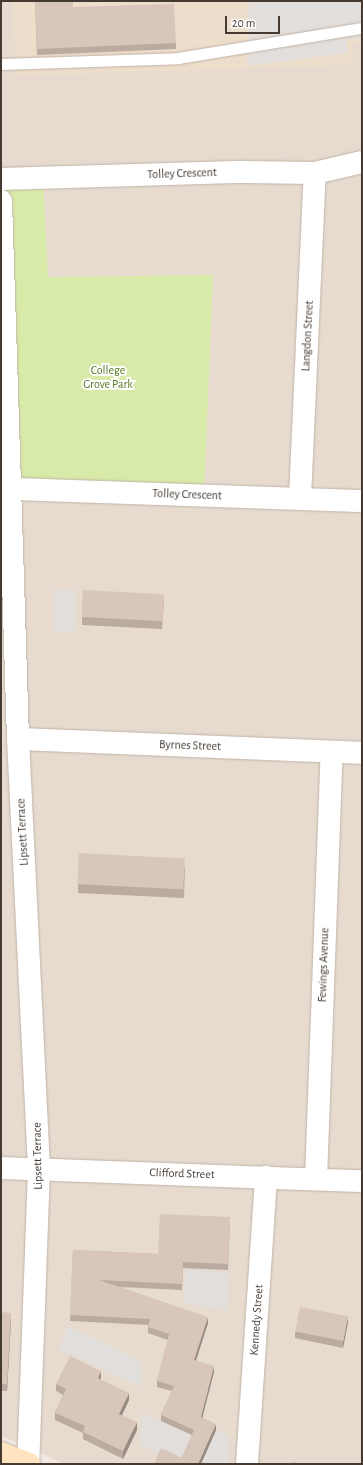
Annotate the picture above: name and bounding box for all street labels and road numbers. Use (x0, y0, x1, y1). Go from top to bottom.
street label: Tolley Crescent (147, 166, 217, 182)
street label: Langdon Street (299, 300, 317, 372)
street label: Tolley Crescent (152, 487, 222, 503)
street label: Byrnes Street (159, 738, 221, 754)
street label: Lipsett Terrace (14, 798, 32, 866)
street label: Fewings Avenue (316, 927, 332, 1003)
street label: Lipsett Terrace (30, 1122, 46, 1190)
street label: Clifford Street (149, 1166, 215, 1182)
street label: Kennedy Street (247, 1284, 267, 1356)

